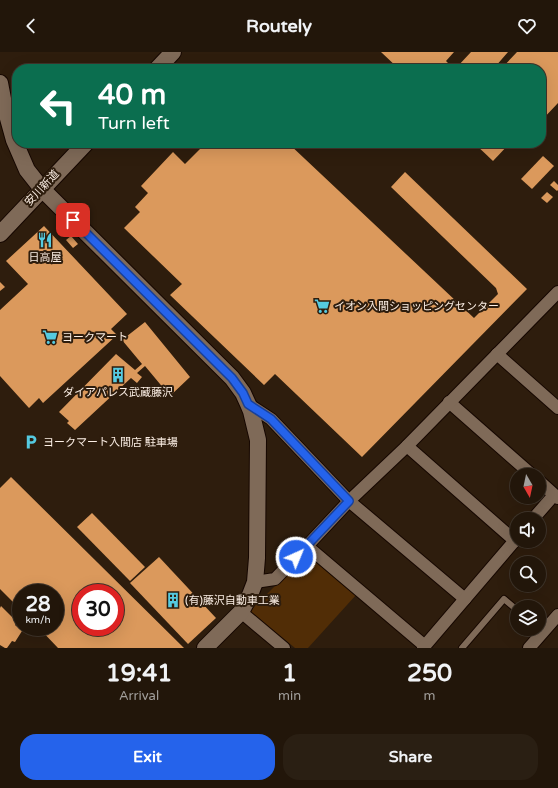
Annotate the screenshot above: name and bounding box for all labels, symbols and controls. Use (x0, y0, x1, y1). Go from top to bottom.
icon: back (20, 15, 42, 37)
text: Routely (246, 15, 312, 37)
icon: heart (516, 15, 538, 37)
text: 40 m (98, 78, 166, 112)
icon: left (32, 80, 84, 132)
text: Turn left (98, 112, 170, 134)
street label: 安川新道 (22, 167, 62, 209)
pin (56, 203, 90, 237)
icon: arrive (62, 209, 84, 231)
restaurant icon: 日高屋 (36, 231, 54, 249)
place label: 日高屋 (29, 251, 62, 264)
supermarket icon: イオン入間ショッピングセンター (313, 297, 331, 315)
place label: イオン入間ショッピングセンター (334, 300, 499, 313)
supermarket icon: ヨークマート (41, 328, 59, 346)
place label: ヨークマート (62, 331, 128, 344)
building icon: ダイアパレス武蔵藤沢 (109, 366, 127, 384)
place label: ダイアパレス武蔵藤沢 (63, 386, 173, 399)
parking icon: ヨークマート入間店 駐車場 (22, 433, 40, 451)
place label: ヨークマート入間店 駐車場 (43, 436, 178, 449)
north arrow (510, 468, 546, 504)
map controls (510, 468, 546, 636)
button: sound (510, 512, 546, 548)
position arrow (275, 536, 317, 578)
button: search (510, 556, 546, 592)
speed limit sign: 30 (72, 584, 124, 636)
building icon: (有)藤沢自動車工業 (164, 591, 182, 609)
text: 28 (25, 593, 51, 617)
place label: (有)藤沢自動車工業 (185, 594, 280, 607)
button: layers (510, 600, 546, 636)
text: km/h (25, 614, 51, 626)
text: 19:41 (106, 659, 172, 688)
text: 1 (282, 659, 297, 688)
text: 250 (407, 659, 452, 688)
text: Arrival (119, 688, 159, 704)
text: min (278, 688, 301, 704)
text: m (424, 688, 436, 704)
button: Exit (20, 734, 275, 780)
button: Share (283, 734, 538, 780)

